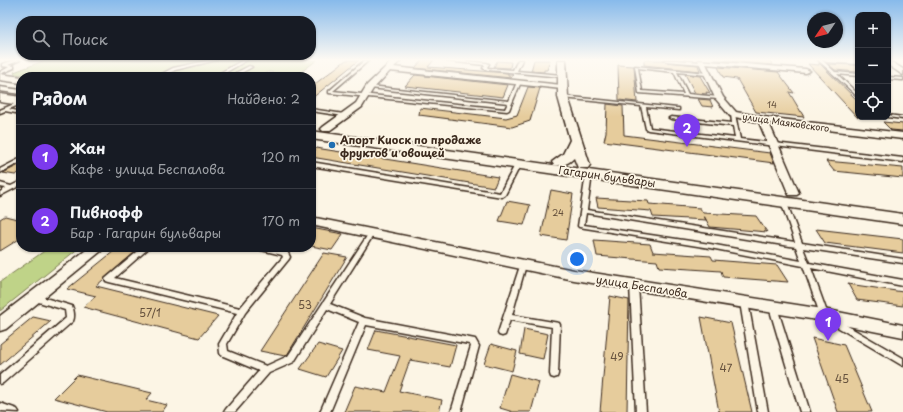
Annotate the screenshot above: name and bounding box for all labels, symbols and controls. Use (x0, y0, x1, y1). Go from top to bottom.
north arrow (807, 12, 843, 48)
map controls (855, 12, 891, 120)
button: + (855, 12, 891, 48)
search box (16, 16, 316, 60)
icon: search (30, 27, 52, 49)
text: Поиск (62, 27, 108, 50)
button: − (855, 48, 891, 84)
button: locate (855, 84, 891, 120)
text: Рядом (32, 85, 87, 111)
text: Найдено: 2 (227, 89, 300, 108)
house number: 14 (767, 97, 777, 111)
street label: улица Маяковского (742, 109, 830, 135)
pin: 2 (674, 114, 700, 147)
place label: Апорт Киоск по продаже фруктов и овощей (339, 131, 481, 161)
text: Жан (70, 136, 105, 159)
marker: Апорт Киоск по продаже фруктов и овощей (327, 140, 337, 150)
text: 1 (42, 147, 48, 166)
text: 120 m (261, 147, 300, 166)
text: Кафе · улица Беспалова (70, 159, 225, 178)
street label: Гагарин бульвары (557, 161, 657, 191)
text: Пивнофф (70, 200, 143, 223)
house number: 24 (552, 205, 564, 219)
text: 2 (40, 211, 50, 230)
text: 170 m (262, 211, 300, 230)
text: Бар · Гагарин бульвары (70, 223, 221, 242)
your location (567, 249, 587, 269)
street label: улица Беспалова (595, 270, 689, 302)
house number: 53 (298, 296, 312, 313)
house number: 57/1 (139, 304, 161, 321)
pin: 1 (815, 308, 841, 341)
house number: 49 (610, 348, 624, 365)
house number: 47 (720, 359, 733, 376)
house number: 45 (835, 370, 849, 387)

